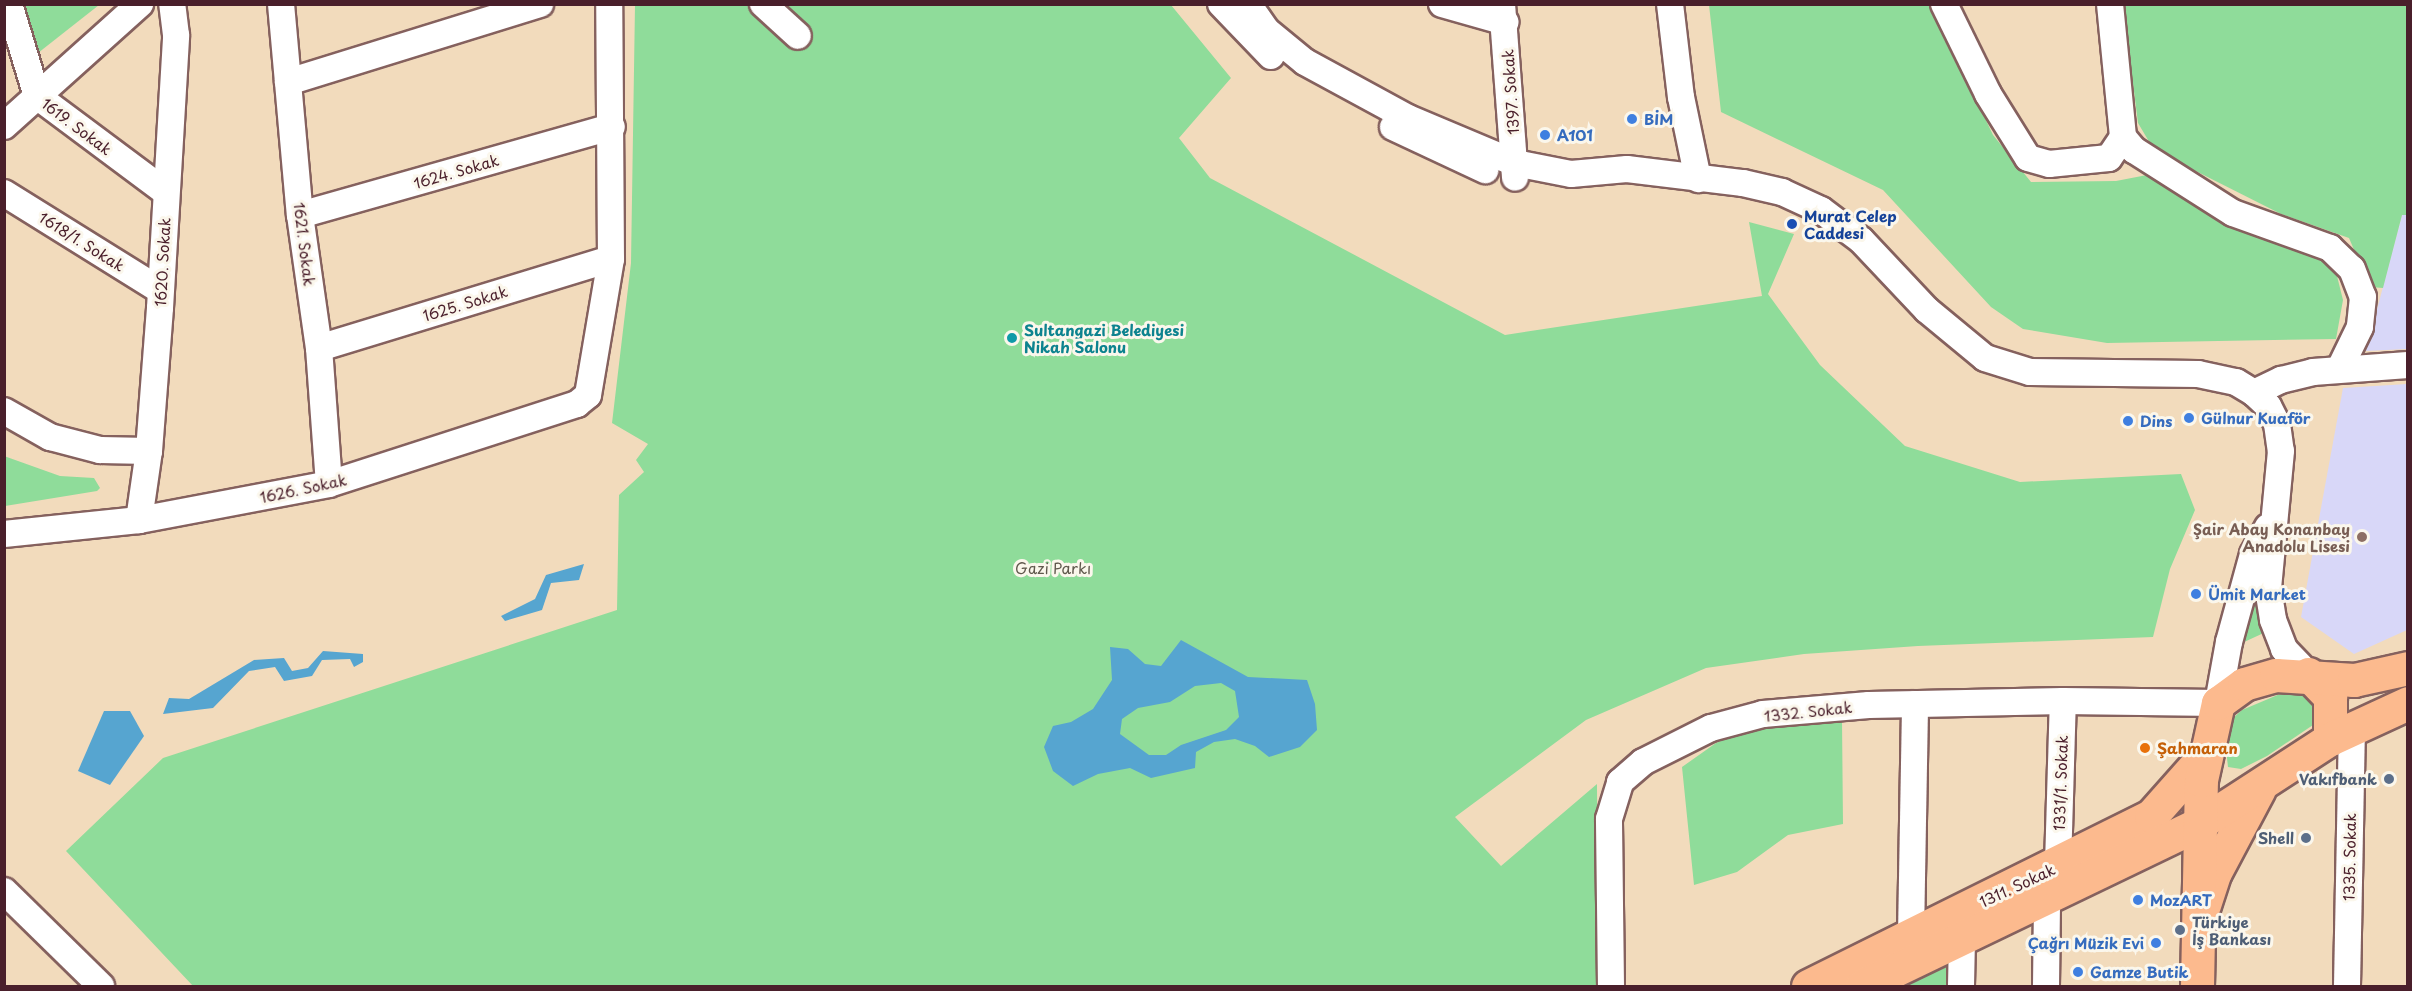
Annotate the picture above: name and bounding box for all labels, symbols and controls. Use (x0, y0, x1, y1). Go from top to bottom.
street label: 1397. Sokak (1498, 49, 1522, 135)
street label: 1619. Sokak (38, 94, 116, 158)
place label: BİM (1644, 110, 1673, 128)
marker: BİM (1625, 112, 1639, 126)
place label: A101 (1557, 126, 1593, 144)
marker: A101 (1538, 128, 1552, 142)
street label: 1624. Sokak (410, 150, 502, 192)
street label: 1621. Sokak (291, 200, 319, 288)
place label: Murat Celep Caddesi (1804, 206, 1897, 241)
street label: 1618/1. Sokak (35, 207, 129, 275)
street label: 1620. Sokak (151, 216, 173, 308)
marker: Murat Celep Caddesi (1785, 217, 1799, 231)
street label: 1625. Sokak (420, 281, 510, 325)
place label: Sultangazi Belediyesi Nikah Salonu (1024, 320, 1185, 355)
marker: Sultangazi Belediyesi Nikah Salonu (1005, 331, 1019, 345)
place label: Gülnur Kuaför (2201, 409, 2311, 427)
marker: Gülnur Kuaför (2182, 411, 2196, 425)
place label: Dins (2140, 412, 2173, 430)
marker: Dins (2121, 414, 2135, 428)
street label: 1626. Sokak (257, 470, 349, 506)
place label: Şair Abay Konanbay Anadolu Lisesi (2193, 519, 2350, 554)
marker: Şair Abay Konanbay Anadolu Lisesi (2355, 530, 2369, 544)
park label: Gazi Parkı (1014, 559, 1092, 577)
place label: Ümit Market (2208, 585, 2307, 603)
marker: Ümit Market (2189, 587, 2203, 601)
street label: 1332. Sokak (1762, 697, 1854, 725)
street label: 1331/1. Sokak (2049, 734, 2071, 832)
place label: Şahmaran (2157, 739, 2238, 757)
marker: Şahmaran (2138, 741, 2152, 755)
place label: Vakıfbank (2299, 770, 2377, 788)
marker: Vakıfbank (2382, 772, 2396, 786)
street label: 1335. Sokak (2339, 813, 2359, 901)
place label: Shell (2258, 829, 2294, 847)
marker: Shell (2299, 831, 2313, 845)
street label: 1311. Sokak (1976, 859, 2058, 911)
place label: MozART (2150, 891, 2212, 909)
marker: MozART (2131, 893, 2145, 907)
place label: Türkiye İş Bankası (2192, 912, 2271, 947)
marker: Türkiye İş Bankası (2173, 923, 2187, 937)
place label: Çağrı Müzik Evi (2025, 934, 2144, 952)
marker: Çağrı Müzik Evi (2149, 936, 2163, 950)
place label: Gamze Butik (2090, 963, 2189, 981)
marker: Gamze Butik (2071, 965, 2085, 979)

